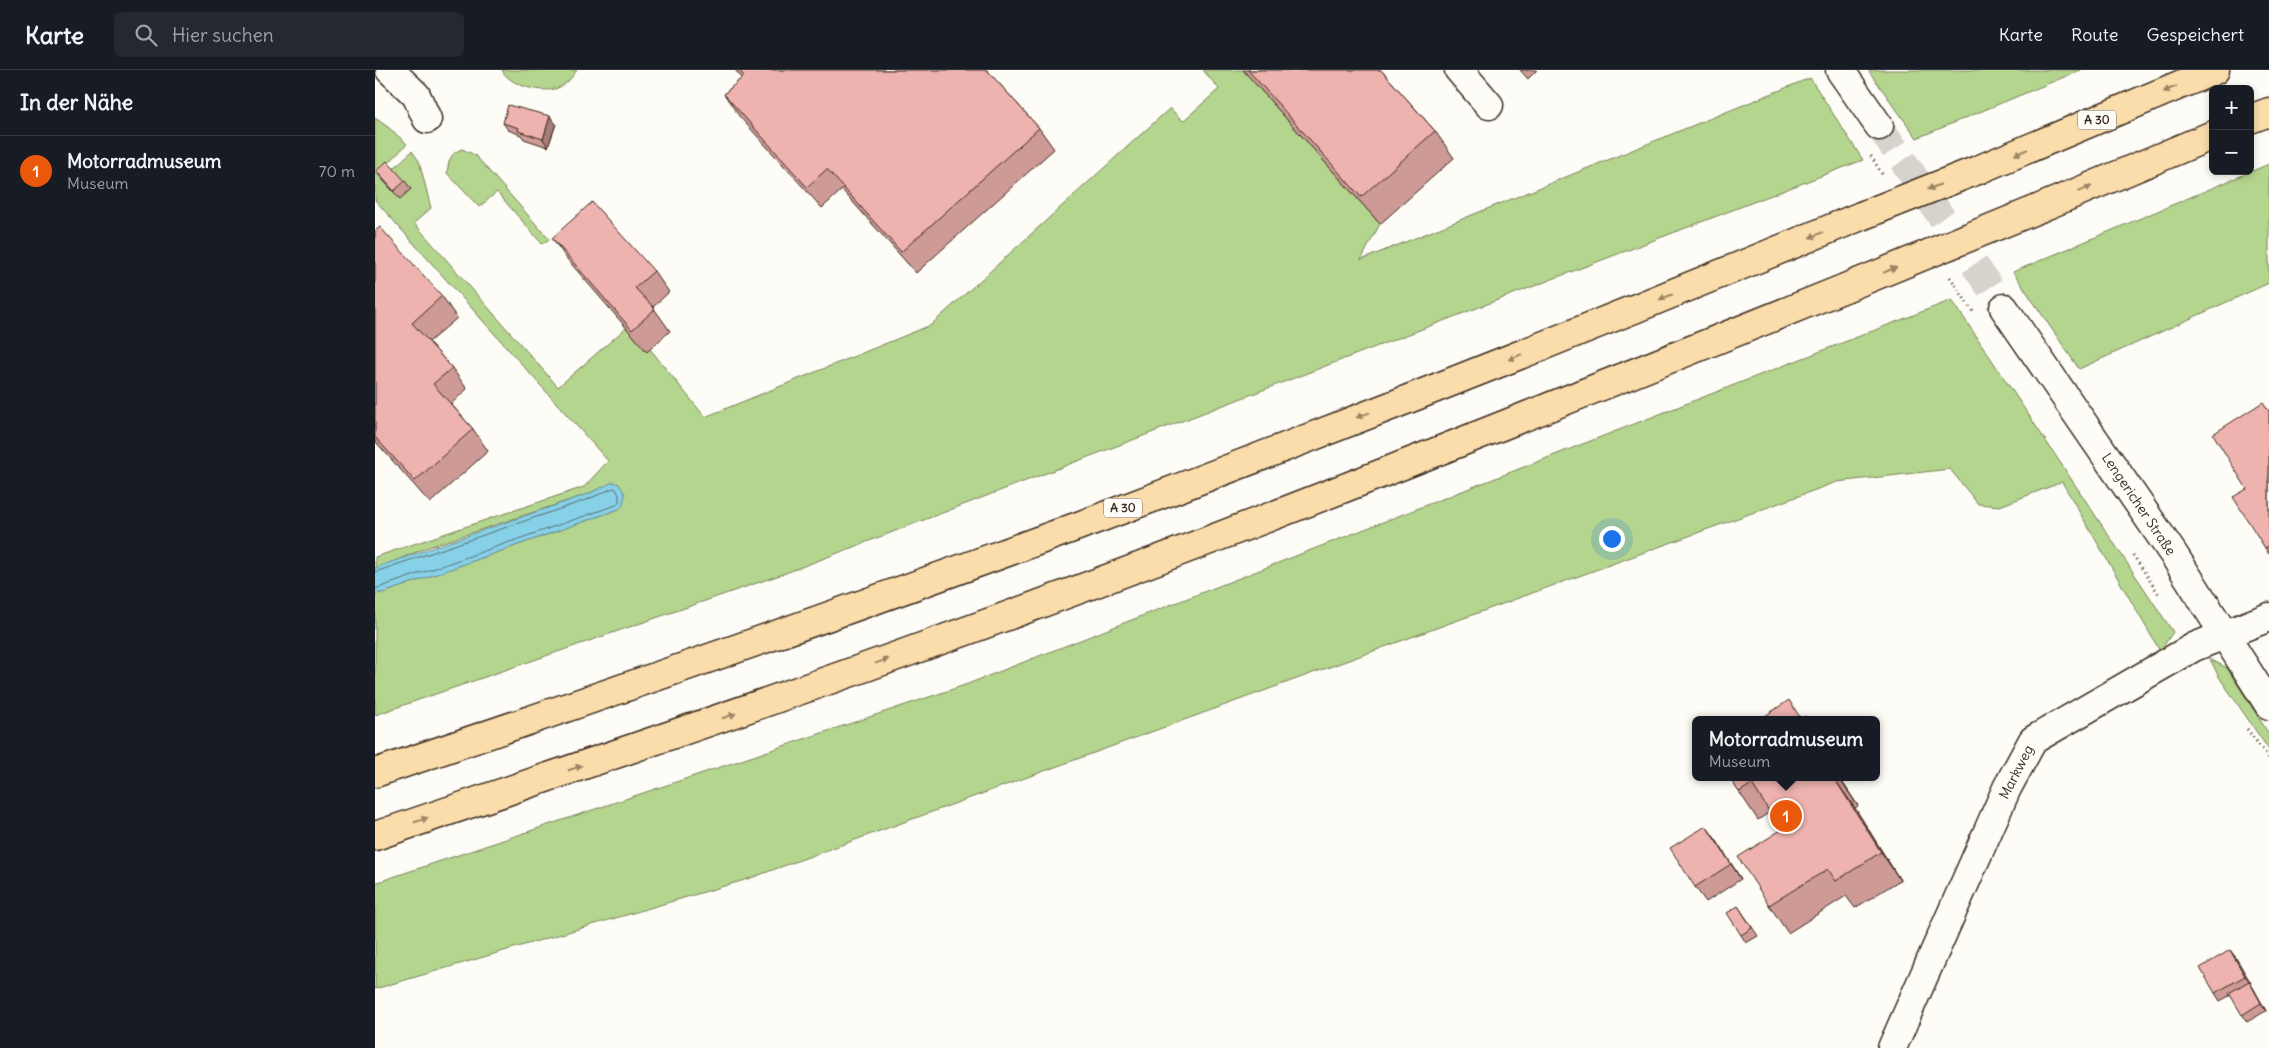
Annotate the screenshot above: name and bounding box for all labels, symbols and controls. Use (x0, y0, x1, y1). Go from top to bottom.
search box (114, 12, 464, 57)
text: Karte (25, 20, 84, 50)
icon: search (132, 21, 160, 49)
text: Hier suchen (172, 23, 274, 47)
text: Karte (1999, 23, 2043, 46)
text: Route (2071, 23, 2118, 46)
text: Gespeichert (2146, 23, 2244, 46)
one-way arrow (2162, 85, 2177, 93)
map controls (2209, 85, 2254, 175)
button: + (2209, 85, 2254, 130)
text: In der Nähe (20, 89, 133, 116)
road number: A 30 (2078, 110, 2116, 130)
button: − (2209, 130, 2254, 175)
one-way arrow (2013, 148, 2028, 156)
text: Motorradmuseum (67, 149, 221, 173)
text: 1 (33, 161, 39, 181)
text: 70 m (319, 161, 355, 181)
text: Museum (67, 173, 129, 193)
one-way arrow (1926, 183, 1941, 191)
one-way arrow (2078, 185, 2092, 193)
one-way arrow (1809, 231, 1823, 239)
one-way arrow (1883, 265, 1898, 273)
one-way arrow (1659, 293, 1673, 301)
one-way arrow (1507, 353, 1522, 361)
one-way arrow (1356, 412, 1371, 419)
street label: Lengericher Straße (2098, 449, 2180, 559)
road number: A 30 (1104, 498, 1142, 518)
your location (1599, 526, 1625, 552)
one-way arrow (875, 657, 890, 665)
one-way arrow (722, 711, 737, 719)
popup (1692, 716, 1880, 781)
text: Motorradmuseum (1709, 727, 1863, 751)
street label: Markweg (1995, 742, 2037, 802)
text: Museum (1709, 751, 1770, 771)
one-way arrow (568, 764, 583, 772)
pin: 1 (1770, 797, 1802, 835)
one-way arrow (414, 816, 429, 824)

